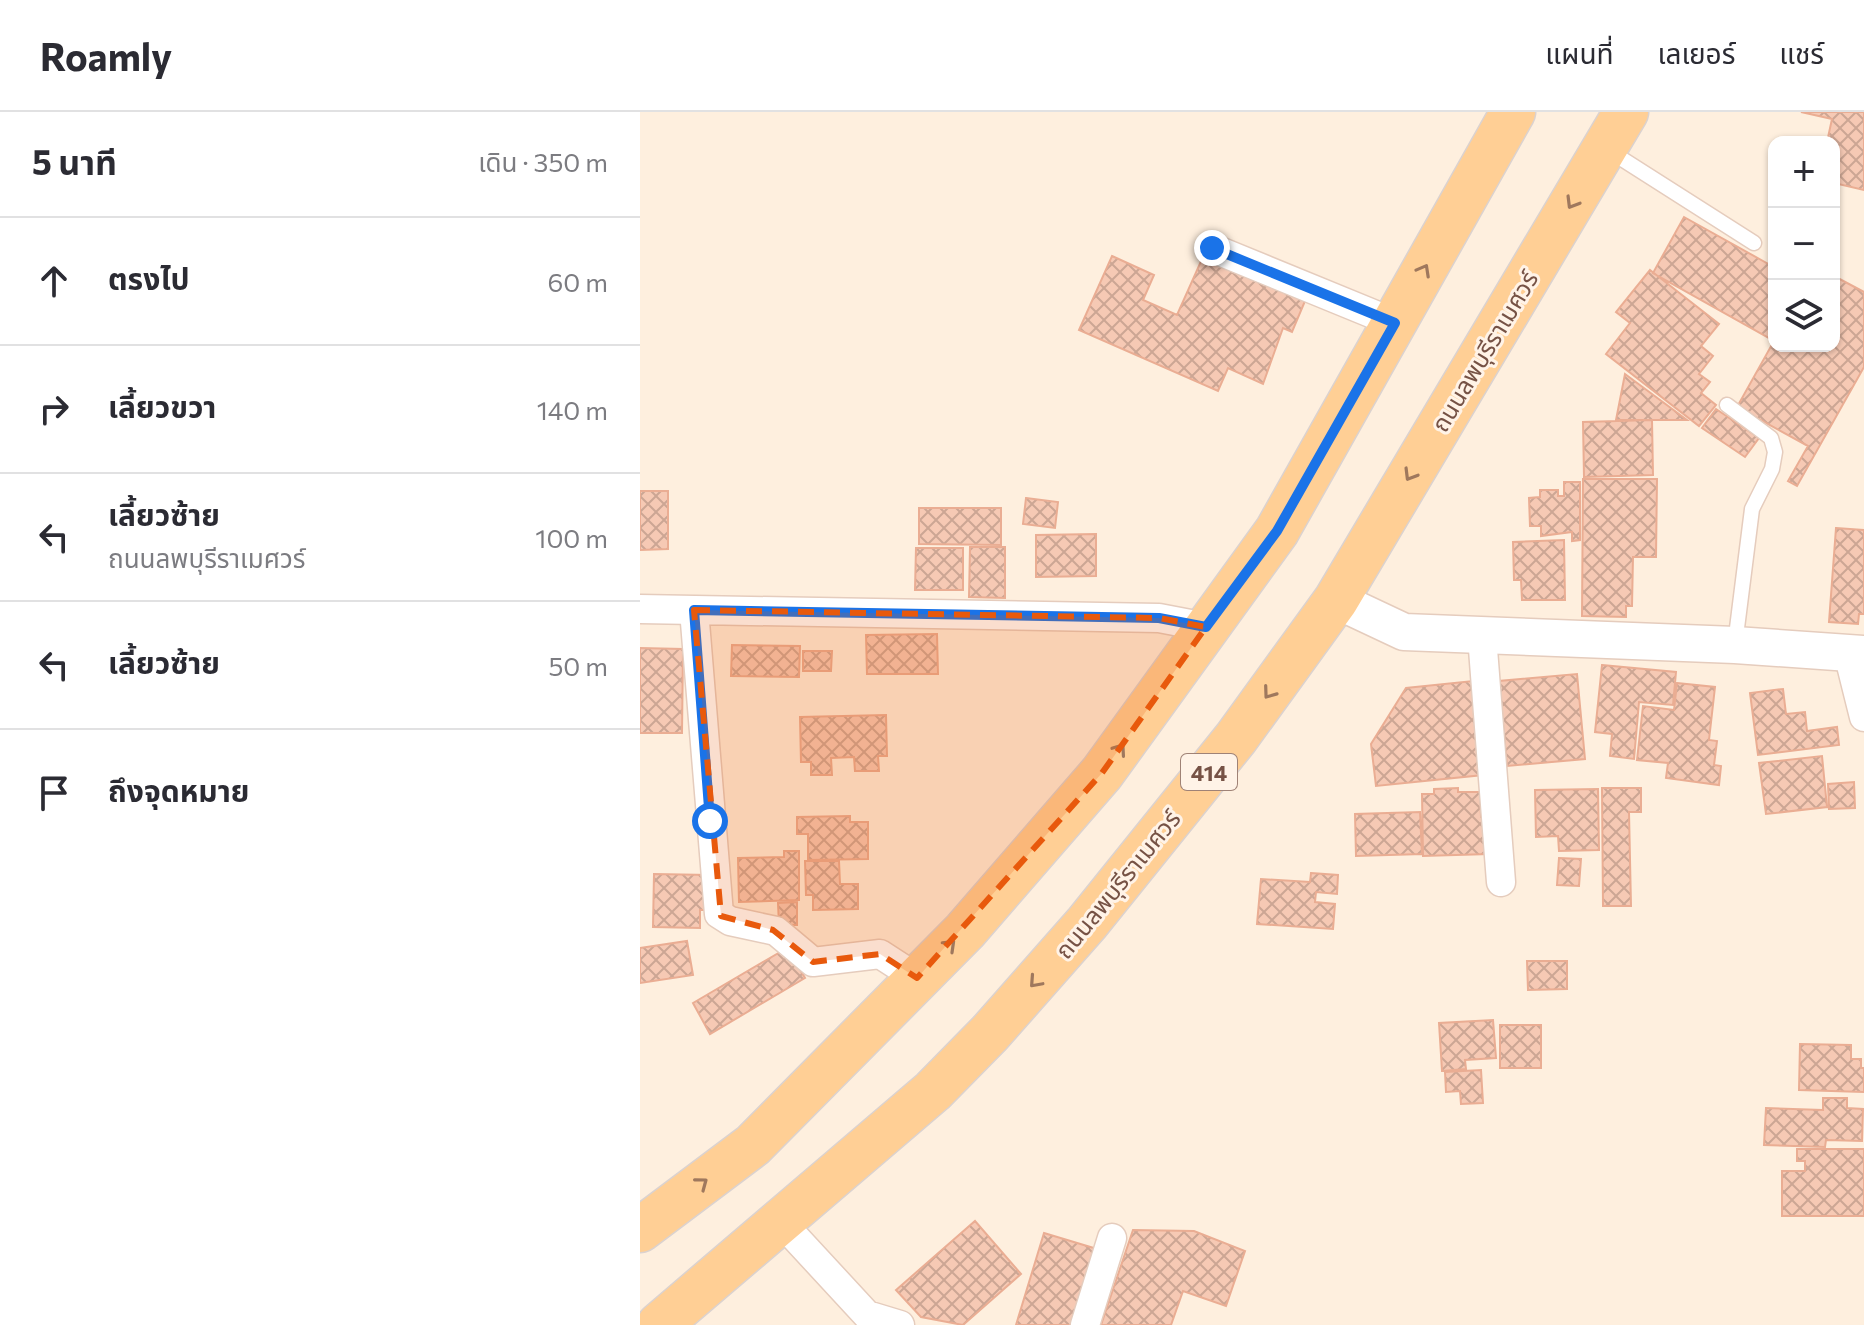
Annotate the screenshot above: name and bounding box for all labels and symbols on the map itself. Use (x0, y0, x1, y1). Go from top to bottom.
one-way arrow (1566, 194, 1581, 209)
route end (1194, 230, 1230, 266)
one-way arrow (1415, 264, 1430, 278)
street label: ถนนลพบุรีราเมศวร์ (1425, 264, 1546, 438)
one-way arrow (1404, 466, 1420, 481)
one-way arrow (1264, 684, 1278, 698)
one-way arrow (1110, 743, 1125, 757)
road number: 414 (1181, 754, 1237, 790)
route start (692, 803, 728, 839)
street label: ถนนลพบุรีราเมศวร์ (1048, 803, 1188, 965)
one-way arrow (941, 940, 955, 955)
one-way arrow (1031, 973, 1045, 988)
one-way arrow (693, 1178, 708, 1192)

